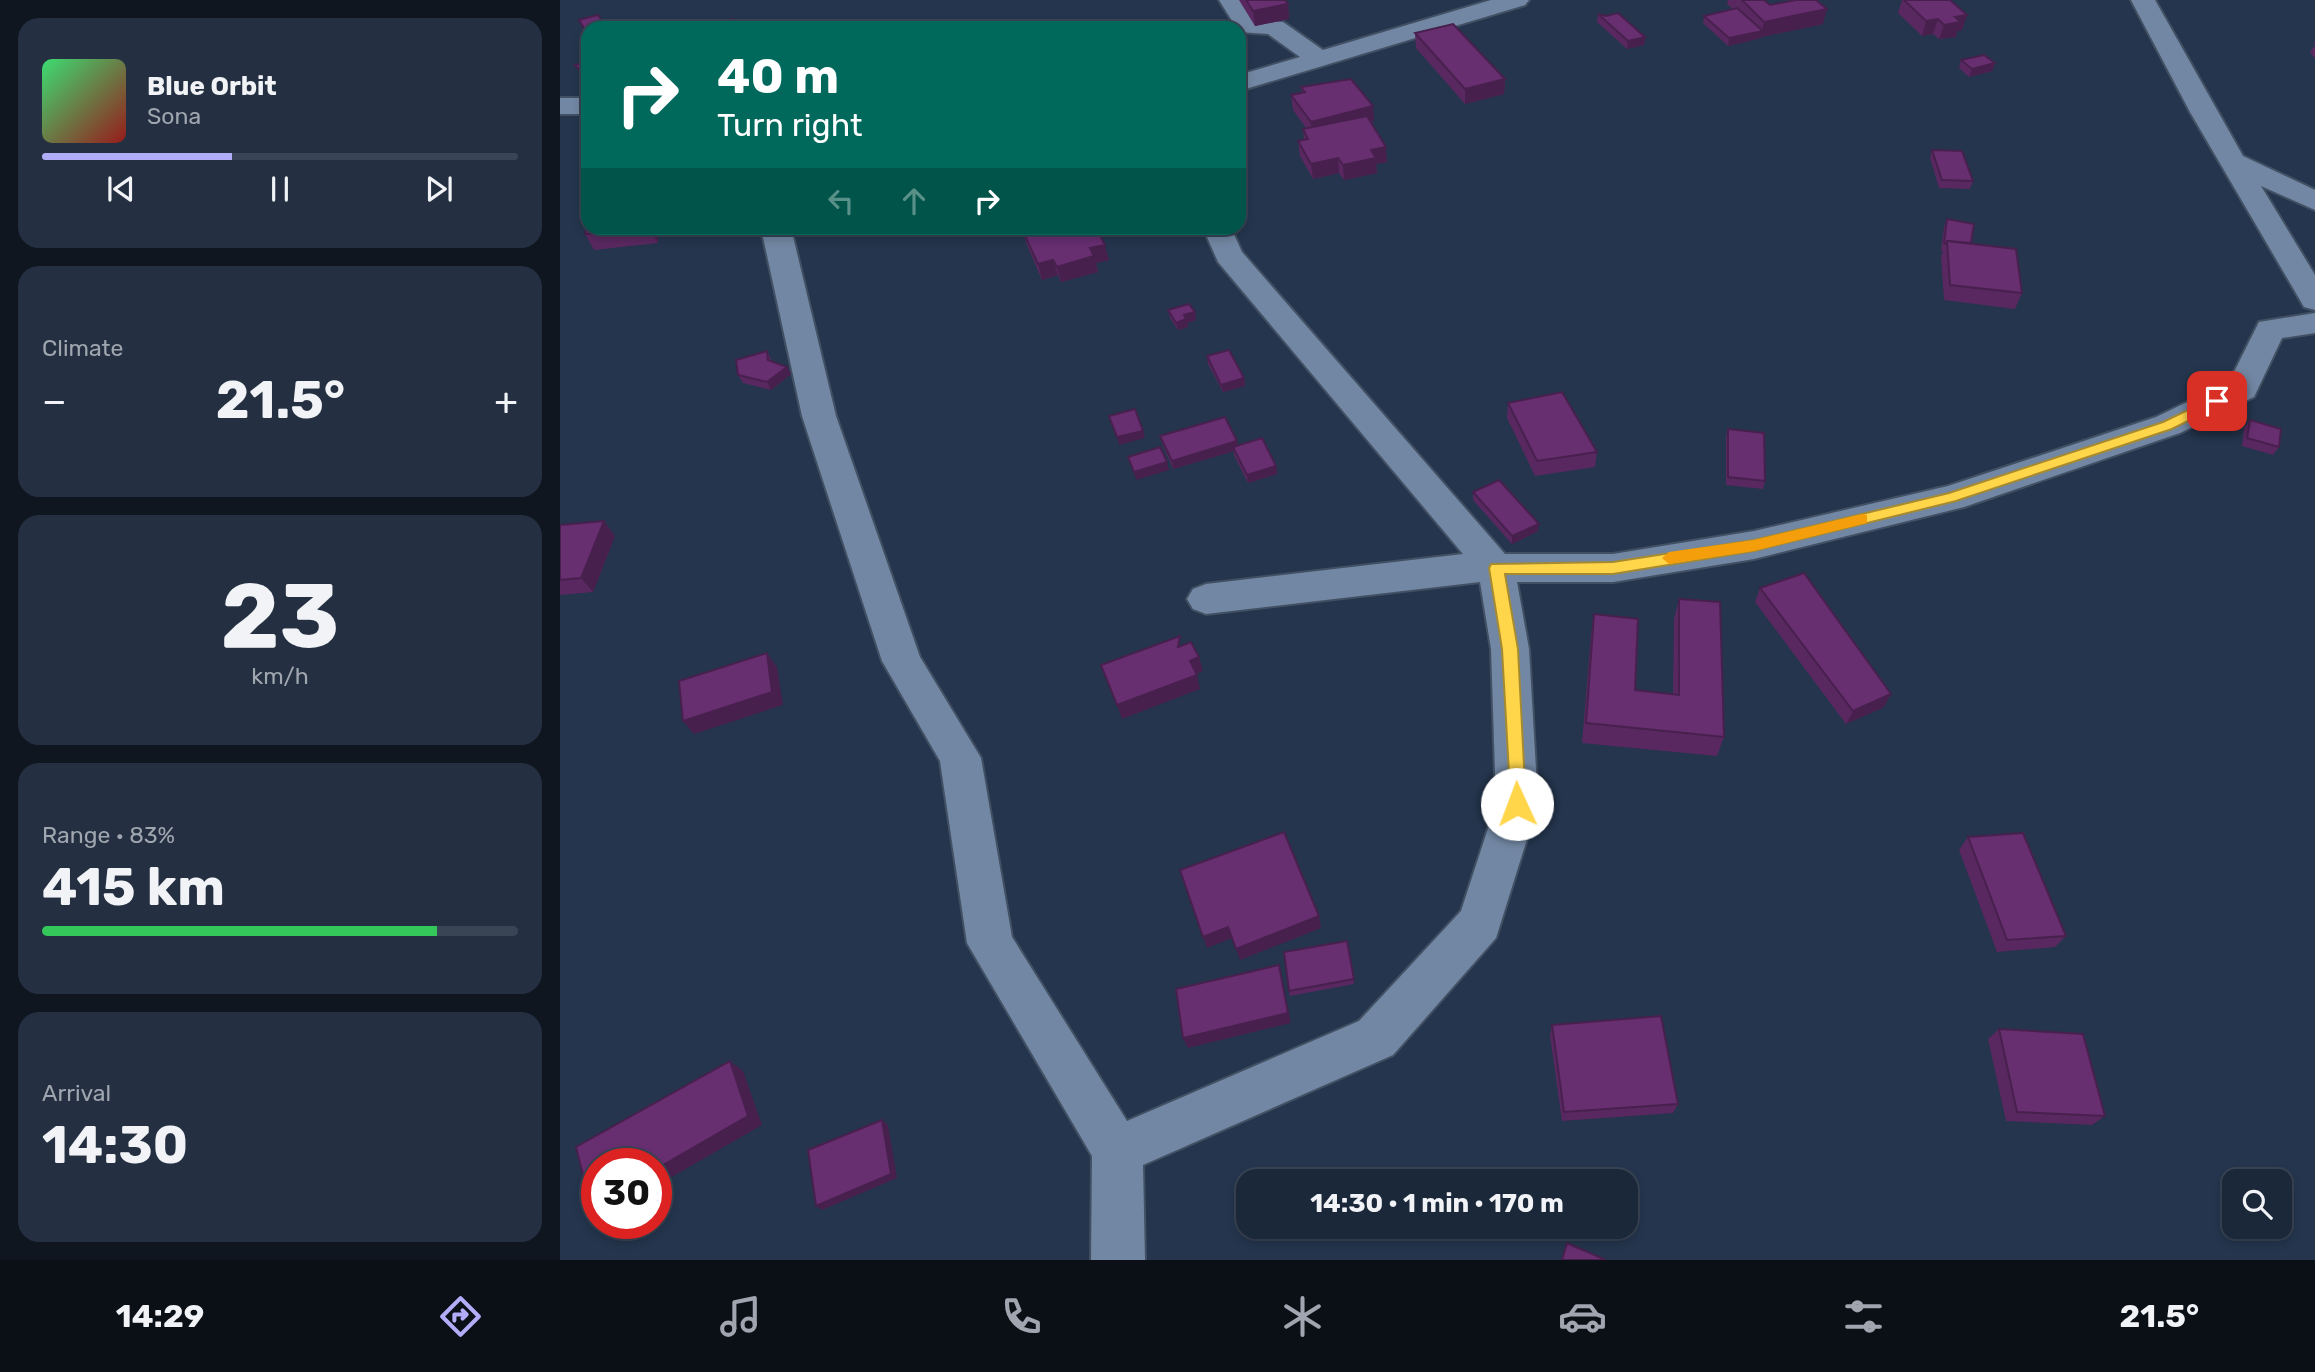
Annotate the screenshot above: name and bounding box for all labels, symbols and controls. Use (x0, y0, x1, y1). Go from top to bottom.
text: 40 m (717, 47, 839, 105)
icon: right (602, 49, 693, 140)
text: Blue Orbit (147, 71, 277, 102)
text: Sona (147, 102, 201, 130)
text: Turn right (717, 106, 862, 144)
icon: previous (102, 170, 140, 208)
icon: pause (261, 170, 299, 208)
icon: next (420, 170, 458, 208)
icon: left (822, 182, 860, 220)
icon: ahead (895, 182, 933, 220)
icon: right (968, 182, 1006, 220)
text: Climate (42, 334, 123, 362)
text: 21.5° (216, 369, 345, 431)
pin (2187, 371, 2247, 431)
text: − (42, 378, 67, 424)
text: + (494, 378, 518, 424)
icon: arrive (2198, 382, 2236, 420)
text: 23 (220, 562, 340, 670)
text: km/h (251, 662, 309, 690)
position arrow (1480, 767, 1554, 841)
text: Range · 83% (42, 821, 175, 849)
text: 415 km (42, 856, 225, 918)
text: Arrival (42, 1079, 111, 1107)
text: 14:30 (42, 1114, 188, 1176)
speed limit sign: 30 (581, 1148, 672, 1239)
map controls (2222, 1169, 2292, 1239)
button: search (2222, 1169, 2292, 1239)
text: 14:30 · 1 min · 170 m (1310, 1188, 1564, 1219)
icon: directions (436, 1292, 485, 1341)
icon: music (716, 1292, 765, 1341)
icon: phone (997, 1292, 1046, 1341)
icon: climate (1278, 1292, 1327, 1341)
icon: car (1558, 1292, 1607, 1341)
icon: filters (1839, 1292, 1888, 1341)
text: 14:29 (116, 1297, 204, 1335)
text: 21.5° (2119, 1297, 2199, 1335)

